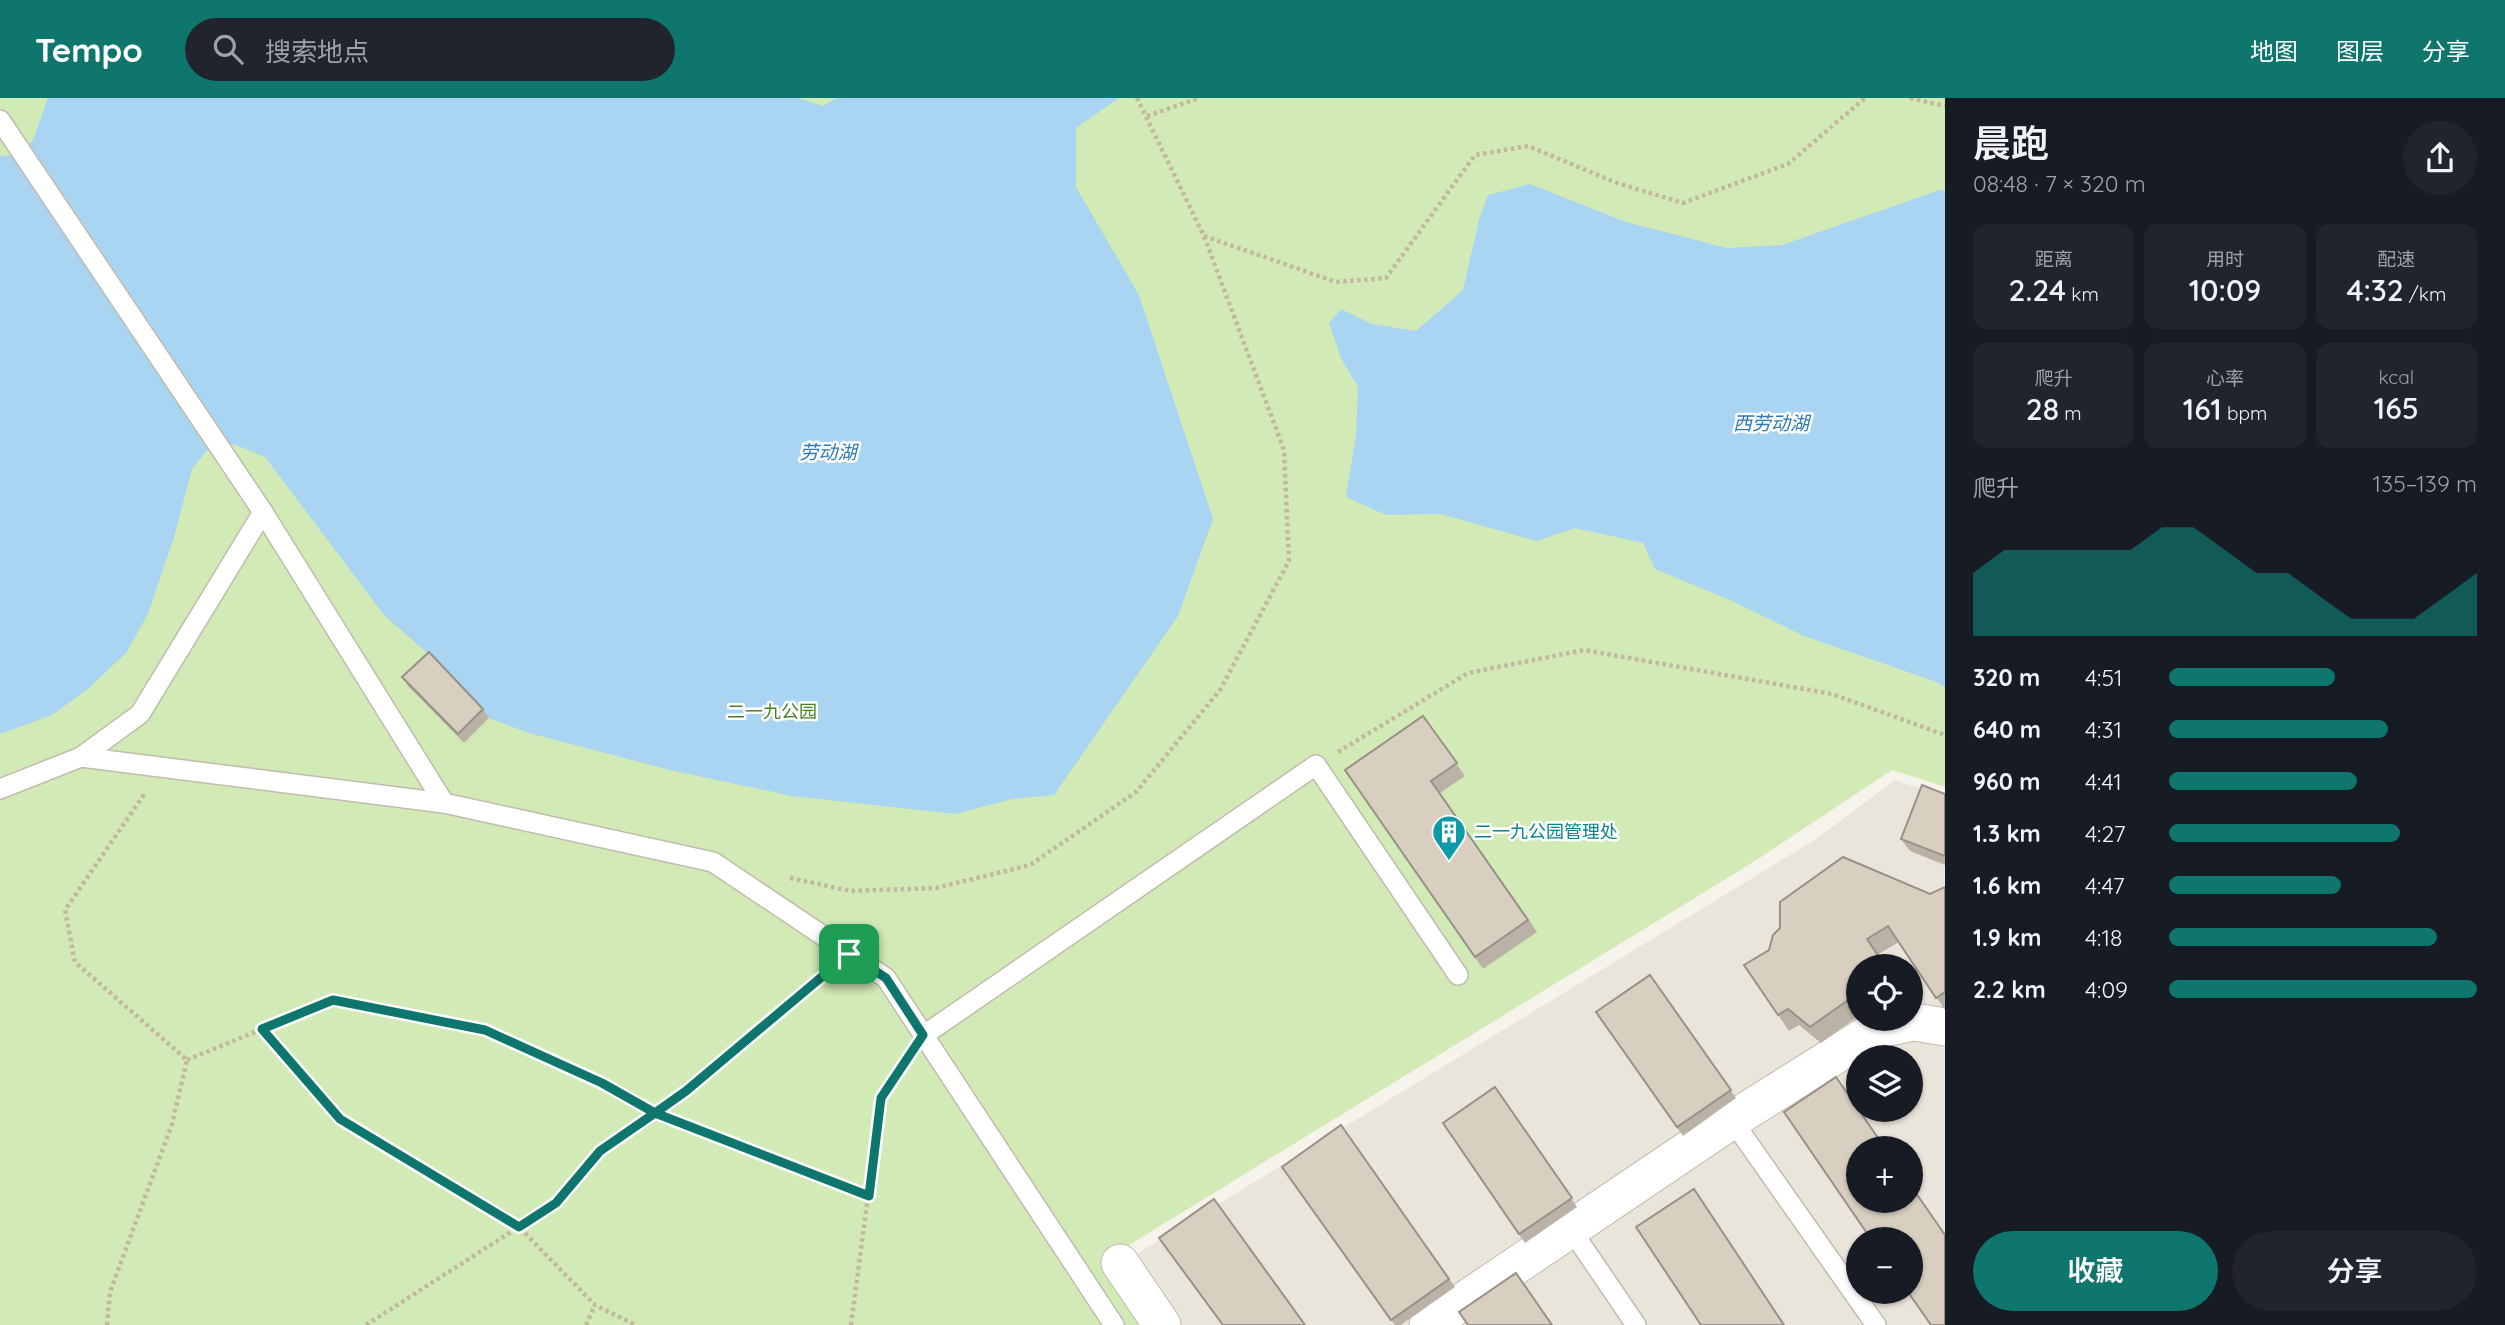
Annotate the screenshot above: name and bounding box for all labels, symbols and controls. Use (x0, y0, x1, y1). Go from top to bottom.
search box (185, 18, 675, 81)
text: Tempo (35, 29, 143, 70)
icon: search (209, 30, 247, 68)
text: 搜索地点 (265, 35, 369, 68)
text: 地图 (2250, 36, 2298, 66)
text: 图层 (2336, 36, 2384, 66)
text: 分享 (2422, 36, 2470, 66)
text: 晨跑 (1973, 119, 2049, 167)
button: share (2403, 121, 2477, 195)
text: 08:48 · 7 × 320 m (1973, 169, 2146, 198)
text: 距离 (2035, 247, 2073, 271)
text: 用时 (2206, 247, 2244, 271)
text: 配速 (2377, 247, 2415, 271)
text: 2.24 (2009, 271, 2066, 309)
text: 10:09 (2189, 271, 2261, 309)
text: 4:32 (2346, 271, 2404, 309)
text: km (2066, 282, 2099, 306)
text: /km (2404, 282, 2446, 306)
text: kcal (2379, 365, 2414, 389)
text: 爬升 (2035, 366, 2073, 390)
text: 心率 (2206, 366, 2244, 390)
text: 165 (2374, 389, 2419, 427)
text: 28 (2026, 390, 2059, 428)
text: 161 (2183, 390, 2222, 428)
text: m (2059, 401, 2082, 425)
text: bpm (2222, 401, 2267, 425)
water label: 西劳动湖 (1733, 411, 1812, 435)
water label: 劳动湖 (799, 440, 859, 464)
text: 135–139 m (2373, 469, 2477, 498)
text: 爬升 (1973, 473, 2019, 502)
text: 320 m (1973, 663, 2040, 692)
text: 4:51 (2085, 663, 2122, 692)
park label: 二一九公园 (727, 700, 817, 723)
text: 640 m (1973, 715, 2041, 744)
text: 4:31 (2085, 715, 2122, 744)
text: 960 m (1973, 767, 2041, 796)
text: 4:41 (2085, 767, 2122, 796)
building icon: 二一九公园管理处 (1430, 813, 1468, 862)
text: 1.3 km (1973, 819, 2041, 848)
text: 4:27 (2085, 819, 2126, 848)
place label: 二一九公园管理处 (1474, 820, 1618, 843)
text: 1.6 km (1973, 871, 2041, 900)
text: 4:47 (2085, 871, 2125, 900)
text: 1.9 km (1973, 923, 2041, 952)
text: 4:18 (2085, 923, 2122, 952)
pin (819, 924, 879, 984)
icon: arrive (830, 935, 868, 973)
map controls (1846, 954, 1923, 1304)
button: locate (1846, 954, 1923, 1031)
text: 2.2 km (1973, 975, 2046, 1004)
text: 4:09 (2085, 975, 2128, 1004)
button: layers (1846, 1045, 1923, 1122)
button: + (1846, 1136, 1923, 1213)
button: − (1846, 1227, 1923, 1304)
button: 收藏 (1973, 1231, 2218, 1311)
button: 分享 (2232, 1231, 2477, 1311)

